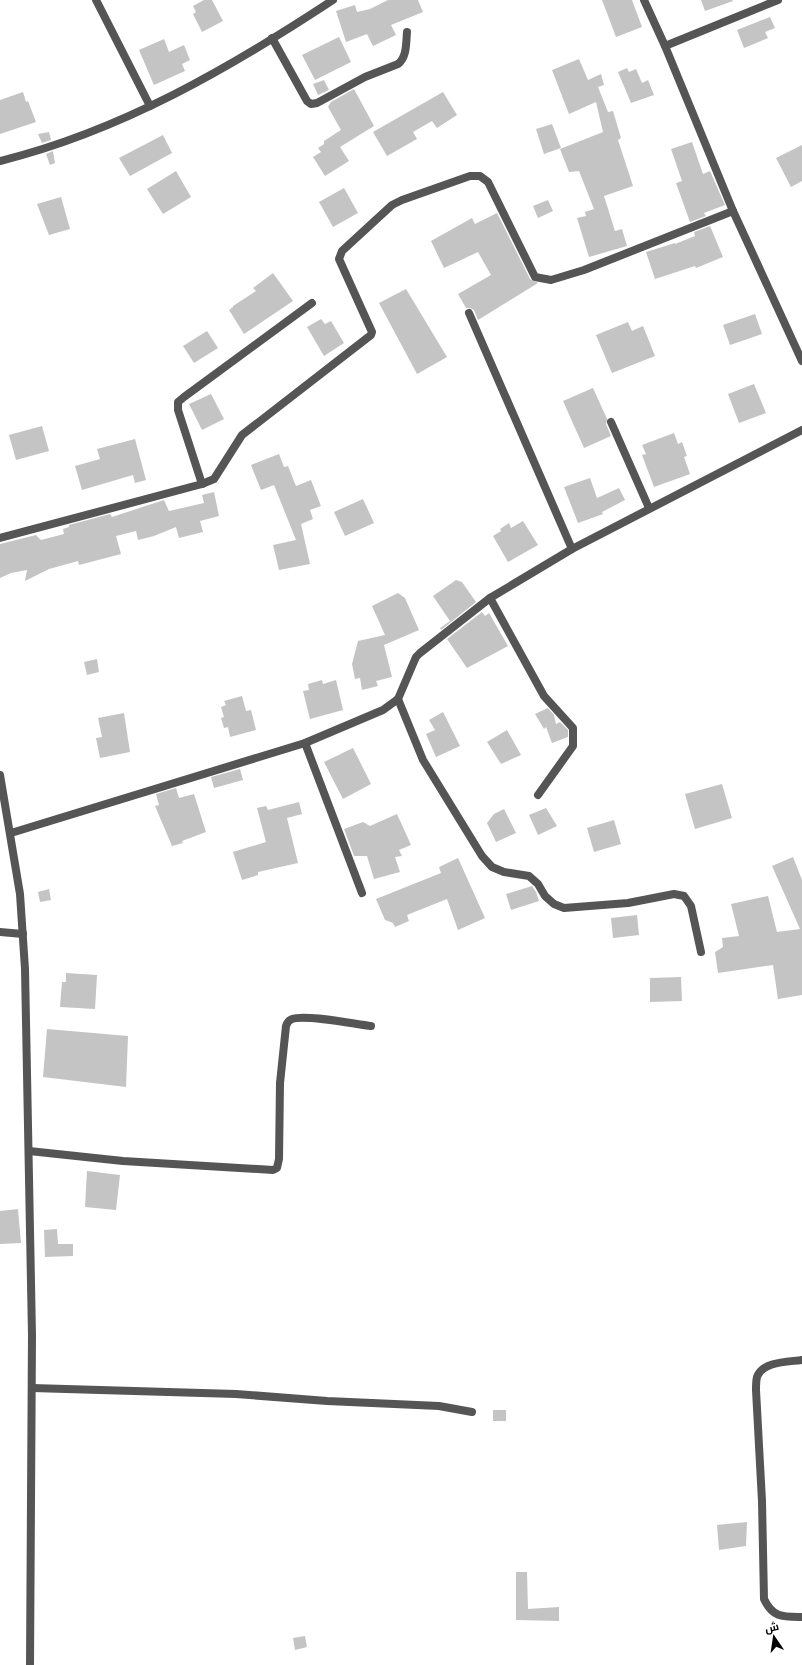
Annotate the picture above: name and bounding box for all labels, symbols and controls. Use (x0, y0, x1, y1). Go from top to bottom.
north arrow (754, 1617, 794, 1657)
text: ش (764, 1620, 780, 1636)

